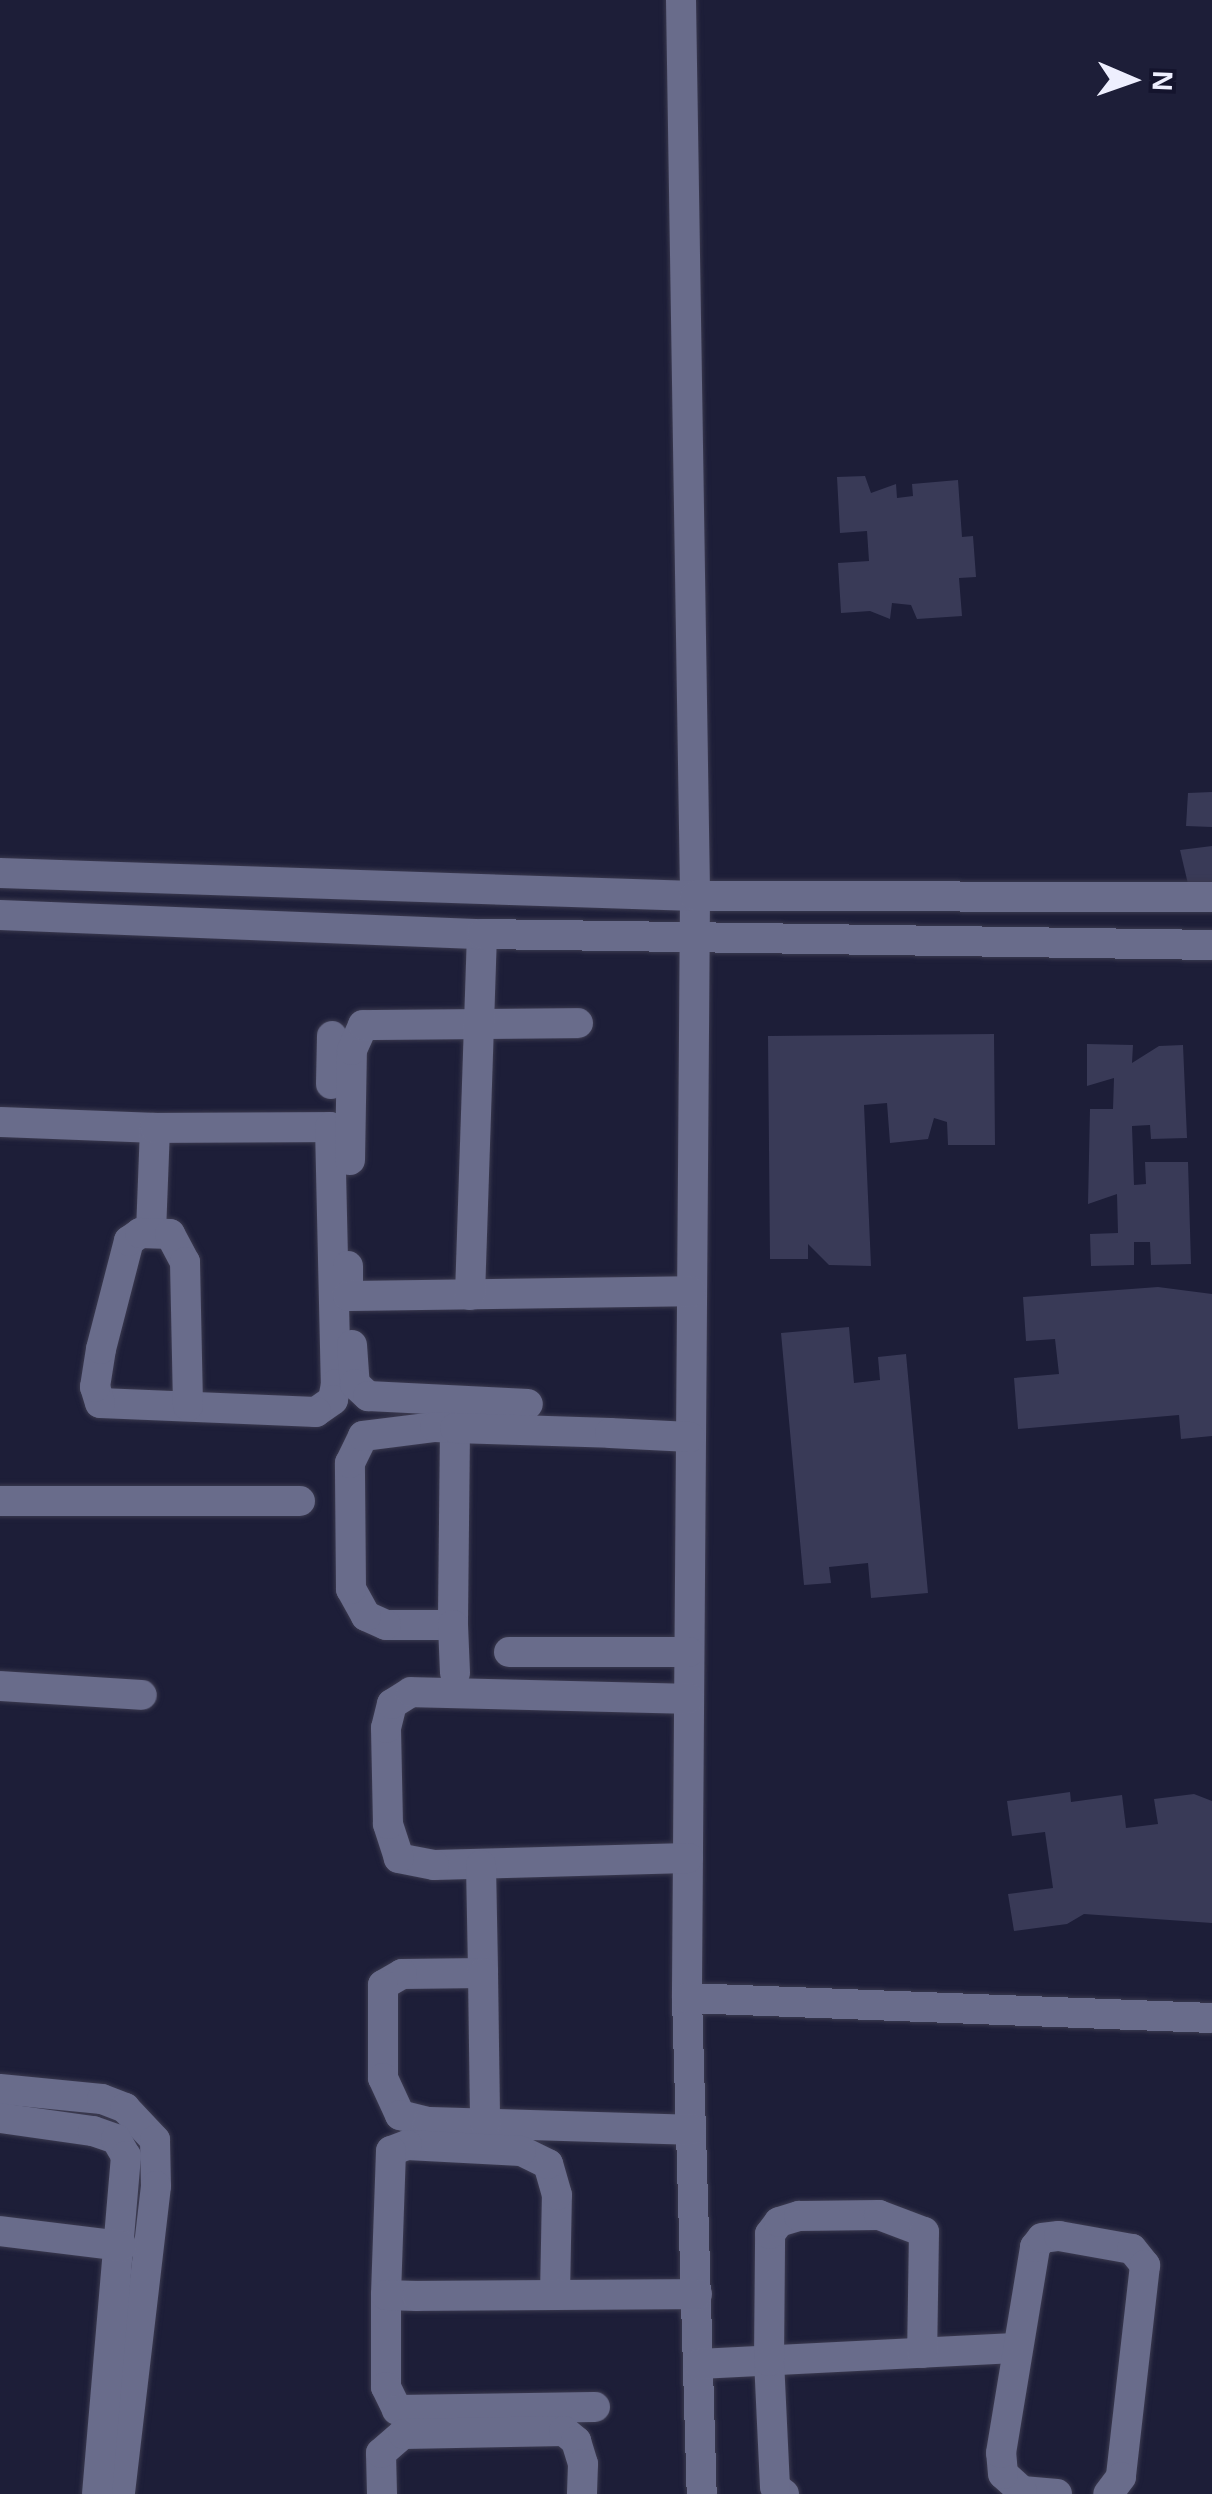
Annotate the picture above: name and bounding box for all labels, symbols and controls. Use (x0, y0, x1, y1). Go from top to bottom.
north arrow (1082, 30, 1182, 130)
text: N (1147, 70, 1178, 92)

